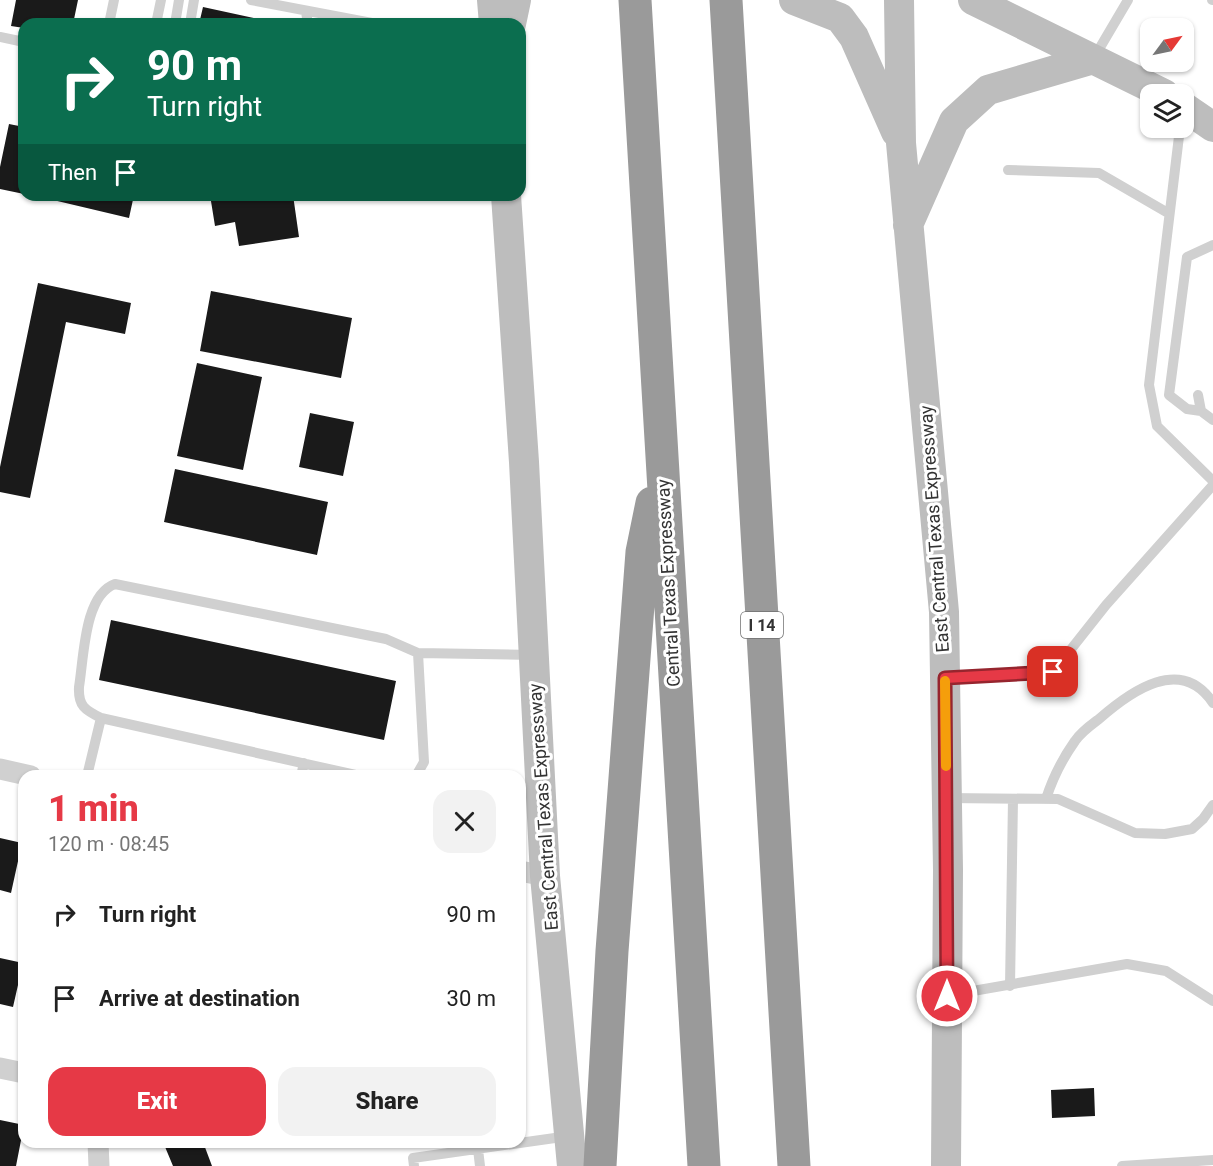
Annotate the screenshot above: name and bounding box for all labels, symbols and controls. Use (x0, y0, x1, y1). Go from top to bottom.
north arrow (1140, 18, 1194, 72)
map controls (1140, 18, 1194, 138)
text: 90 m (147, 41, 242, 90)
icon: right (48, 42, 126, 120)
button: layers (1140, 84, 1194, 138)
text: Turn right (147, 91, 262, 123)
icon: arrive (109, 156, 142, 189)
text: Then (48, 160, 97, 185)
street label: East Central Texas Expressway (915, 404, 953, 653)
street label: Central Texas Expressway (652, 478, 684, 687)
road number: I 14 (741, 612, 783, 638)
pin (1027, 646, 1078, 697)
icon: arrive (1036, 655, 1069, 688)
street label: East Central Texas Expressway (524, 682, 562, 931)
text: 1 min (48, 788, 139, 830)
button: close (433, 790, 496, 853)
text: 120 m · 08:45 (48, 832, 169, 856)
icon: right (48, 898, 81, 931)
text: Turn right (99, 902, 196, 927)
text: 90 m (447, 902, 496, 927)
position arrow (915, 964, 979, 1028)
icon: arrive (48, 982, 81, 1015)
text: Arrive at destination (99, 986, 300, 1011)
text: 30 m (447, 986, 496, 1011)
button: Exit (48, 1067, 266, 1136)
button: Share (278, 1067, 496, 1136)

